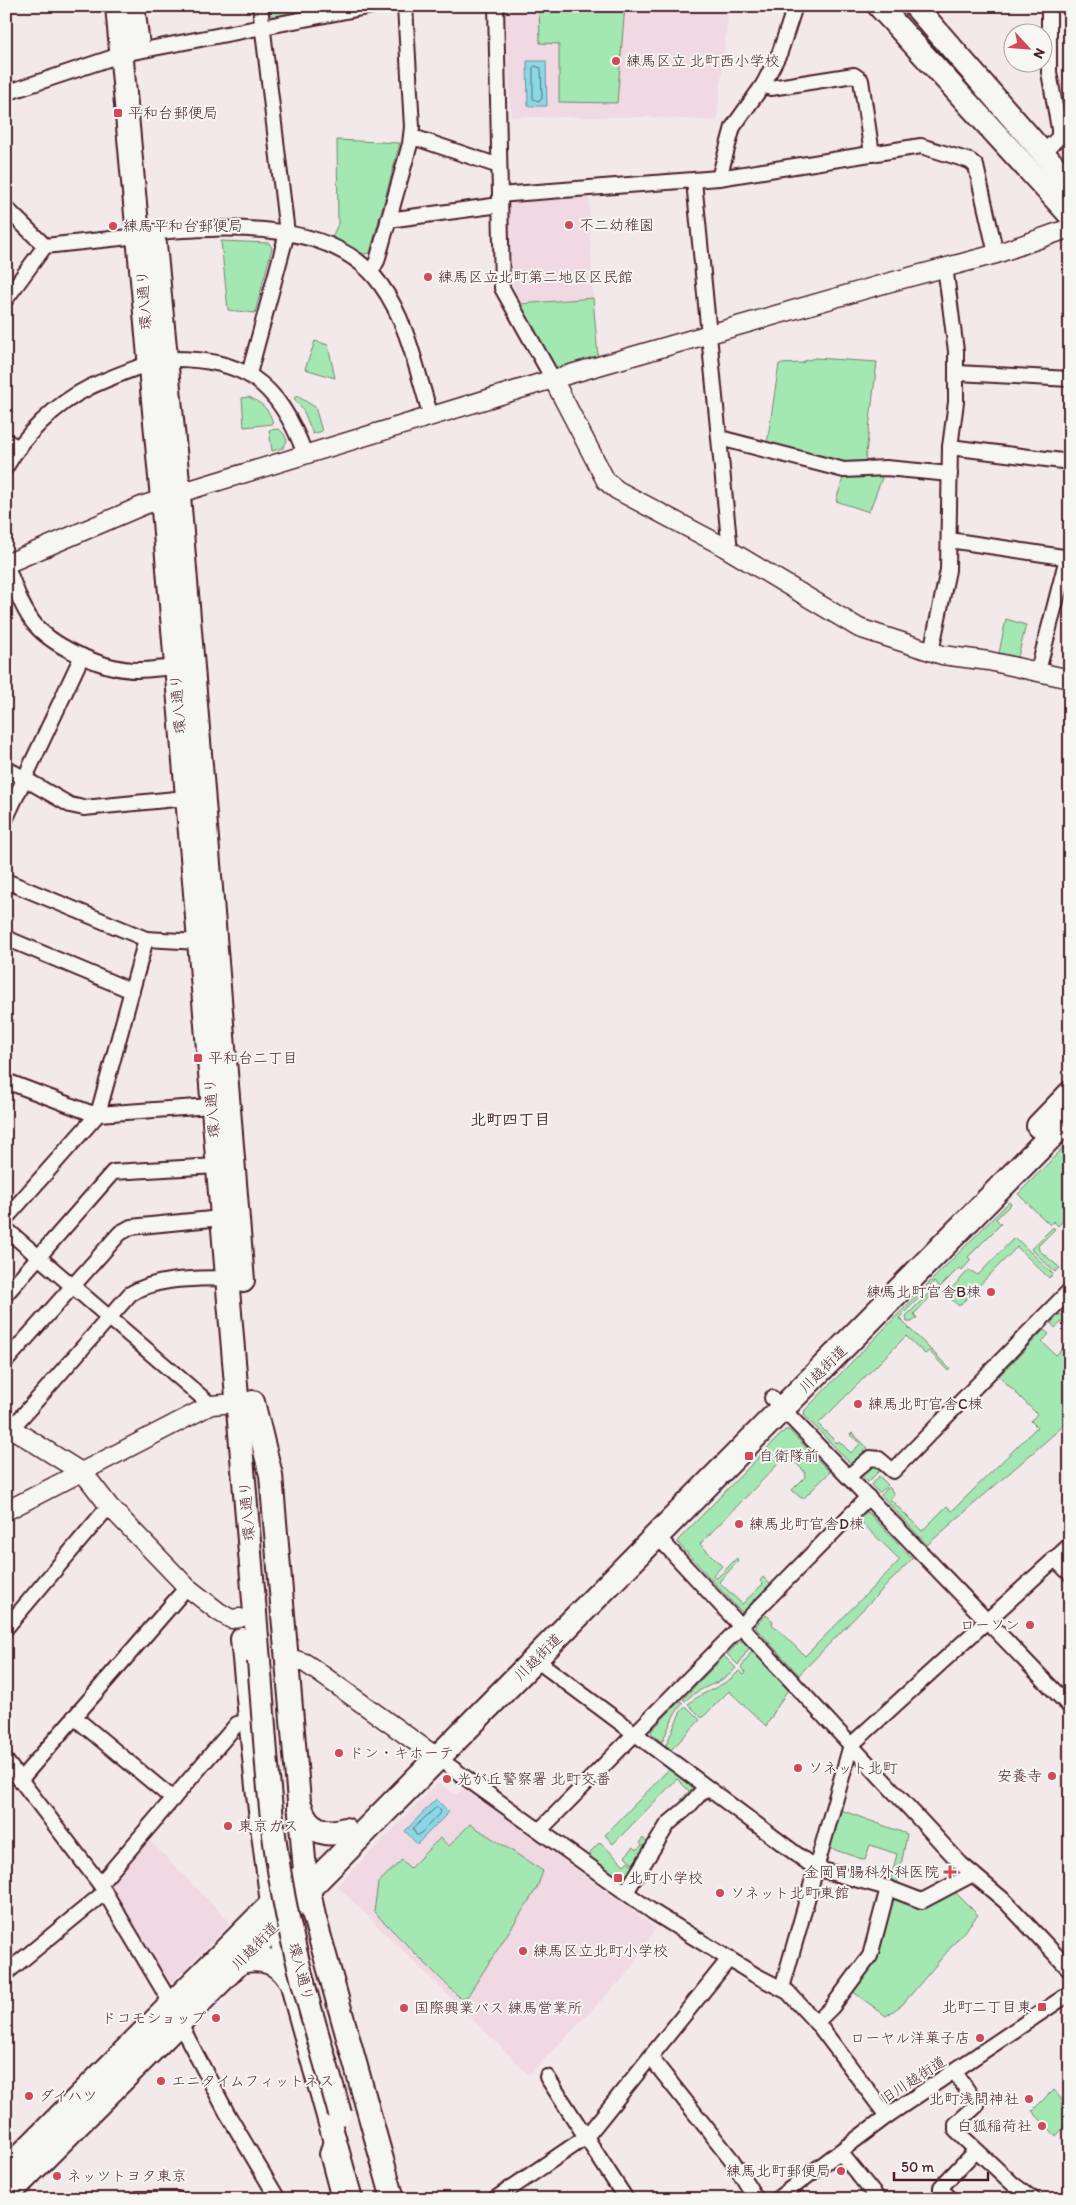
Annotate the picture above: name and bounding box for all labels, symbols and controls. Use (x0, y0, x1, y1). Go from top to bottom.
north arrow (1004, 22, 1054, 72)
text: N (1030, 46, 1049, 61)
place label: 練馬区立 北町西小学校 (626, 52, 779, 70)
marker: 練馬区立 北町西小学校 (610, 55, 622, 67)
place label: 平和台郵便局 (128, 104, 218, 122)
marker: 平和台郵便局 (112, 107, 124, 119)
place label: 不二幼稚園 (579, 216, 654, 234)
place label: 練馬平和台郵便局 (123, 217, 243, 235)
marker: 不二幼稚園 (563, 219, 575, 231)
marker: 練馬平和台郵便局 (107, 220, 119, 232)
place label: 練馬区立北町第二地区区民館 (438, 268, 633, 286)
street label: 環八通り (133, 269, 155, 331)
marker: 練馬区立北町第二地区区民館 (422, 271, 434, 283)
street label: 環八通り (166, 673, 190, 735)
place label: 平和台二丁目 (208, 1049, 298, 1067)
marker: 平和台二丁目 (192, 1052, 204, 1064)
street label: 環八通り (200, 1077, 224, 1139)
district label: 北町四丁目 (470, 1110, 550, 1129)
place label: 練馬北町官舎B棟 (866, 1283, 981, 1301)
marker: 練馬北町官舎B棟 (985, 1286, 997, 1298)
street label: 川越街道 (795, 1341, 851, 1397)
place label: 練馬北町官舎C棟 (868, 1395, 983, 1413)
marker: 練馬北町官舎C棟 (852, 1398, 864, 1410)
place label: 自衛隊前 (759, 1447, 819, 1465)
marker: 自衛隊前 (743, 1450, 755, 1462)
street label: 環八通り (235, 1480, 259, 1542)
place label: 練馬北町官舎D棟 (749, 1515, 864, 1533)
marker: 練馬北町官舎D棟 (733, 1518, 745, 1530)
place label: ローソン (960, 1616, 1020, 1634)
marker: ローソン (1024, 1619, 1036, 1631)
street label: 川越街道 (510, 1629, 566, 1685)
place label: ドン・キホーテ (349, 1744, 454, 1762)
marker: ドン・キホーテ (333, 1747, 345, 1759)
place label: ソネット北町 (808, 1759, 898, 1777)
marker: ソネット北町 (792, 1762, 804, 1774)
place label: 安養寺 (997, 1767, 1042, 1785)
place label: 光が丘警察署 北町交番 (457, 1770, 610, 1788)
marker: 安養寺 (1046, 1770, 1058, 1782)
marker: 光が丘警察署 北町交番 (441, 1773, 453, 1785)
place label: 東京ガス (238, 1817, 298, 1835)
marker: 東京ガス (222, 1820, 234, 1832)
place label: 金岡胃腸科外科医院 (804, 1863, 939, 1881)
marker: 金岡胃腸科外科医院 (943, 1865, 957, 1879)
place label: 北町小学校 (628, 1869, 703, 1887)
marker: 北町小学校 (612, 1872, 624, 1884)
place label: ソネット北町東館 (730, 1884, 849, 1902)
marker: ソネット北町東館 (714, 1887, 726, 1899)
street label: 川越街道 (228, 1918, 282, 1974)
street label: 環八通り (285, 1941, 317, 2003)
place label: 練馬区立北町小学校 (533, 1942, 668, 1960)
marker: 練馬区立北町小学校 (517, 1945, 529, 1957)
place label: 北町二丁目東 (942, 1998, 1032, 2016)
place label: 国際興業バス 練馬営業所 (414, 1999, 582, 2017)
marker: 北町二丁目東 (1036, 2001, 1048, 2013)
marker: 国際興業バス 練馬営業所 (398, 2002, 410, 2014)
place label: ドコモショップ (102, 2009, 206, 2027)
marker: ドコモショップ (210, 2012, 222, 2024)
place label: ローヤル洋菓子店 (850, 2029, 970, 2047)
marker: ローヤル洋菓子店 (974, 2032, 986, 2044)
street label: 旧川越街道 (877, 2052, 949, 2108)
place label: エニタイムフィットネス (171, 2072, 334, 2090)
marker: エニタイムフィットネス (155, 2075, 167, 2087)
place label: ダイハツ (39, 2087, 98, 2105)
marker: ダイハツ (23, 2090, 35, 2102)
place label: 北町浅間神社 (929, 2090, 1019, 2108)
marker: 北町浅間神社 (1023, 2093, 1035, 2105)
place label: 白狐稲荷社 (957, 2117, 1032, 2135)
marker: 白狐稲荷社 (1036, 2120, 1048, 2132)
scale bar (894, 2150, 987, 2182)
text: 50 m (901, 2158, 934, 2176)
place label: 練馬北町郵便局 (726, 2162, 831, 2180)
marker: 練馬北町郵便局 (835, 2165, 847, 2177)
place label: ネッツトヨタ東京 (67, 2167, 186, 2185)
marker: ネッツトヨタ東京 (51, 2170, 63, 2182)

